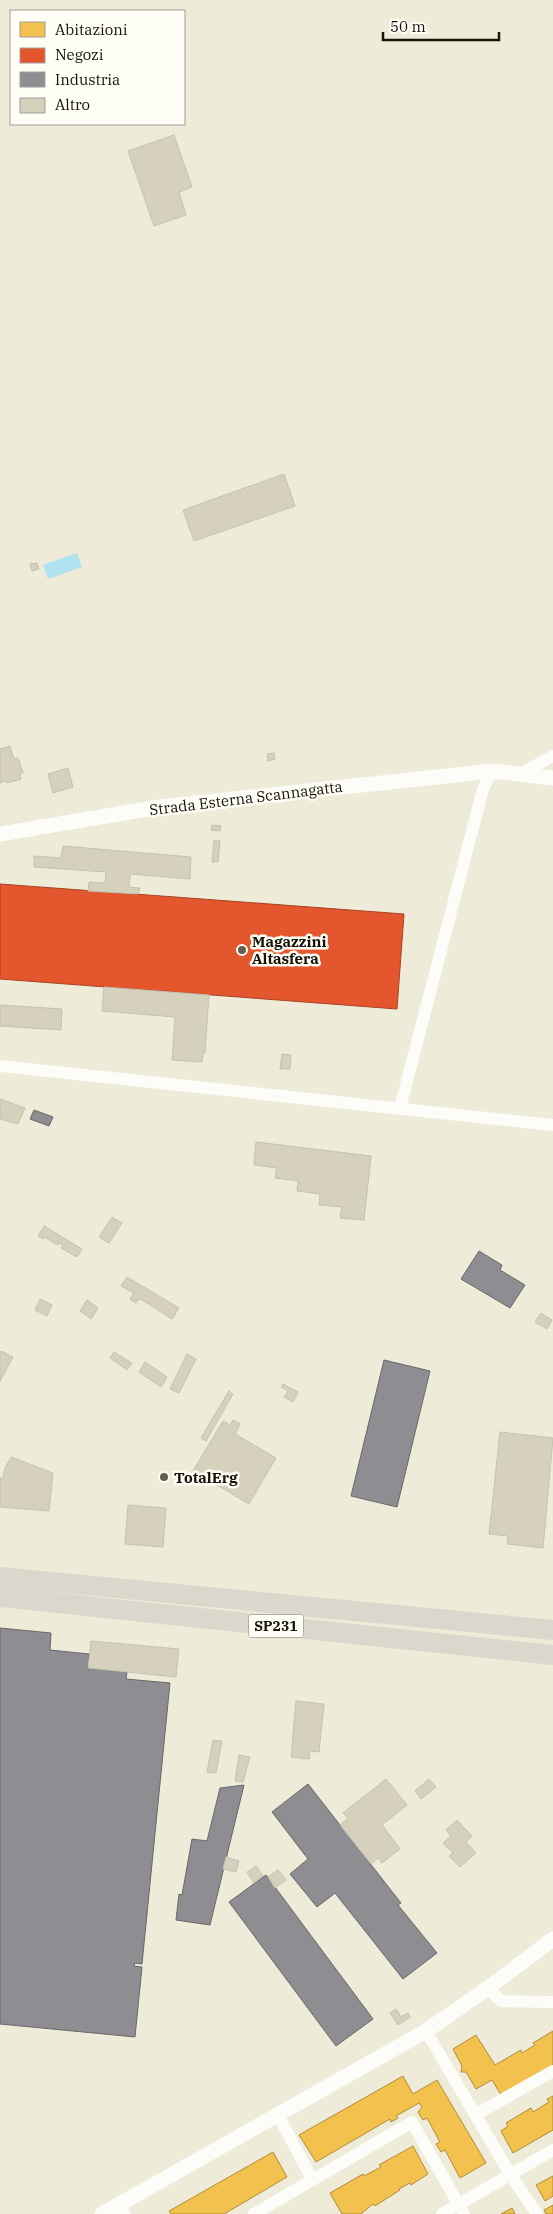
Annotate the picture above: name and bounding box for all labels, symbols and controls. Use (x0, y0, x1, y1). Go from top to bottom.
legend (10, 10, 185, 125)
scale bar (383, 10, 499, 42)
text: 50 m (390, 17, 426, 36)
text: Abitazioni (55, 20, 128, 39)
text: Negozi (55, 45, 104, 64)
text: Industria (55, 70, 120, 89)
text: Altro (55, 95, 90, 114)
street label: Strada Esterna Scannagatta (148, 777, 344, 819)
place label: Magazzini Altasfera (252, 932, 326, 968)
marker: Magazzini Altasfera (236, 944, 248, 956)
place label: TotalErg (174, 1468, 238, 1487)
marker: TotalErg (158, 1471, 170, 1483)
road number: SP231 (248, 1614, 304, 1638)

